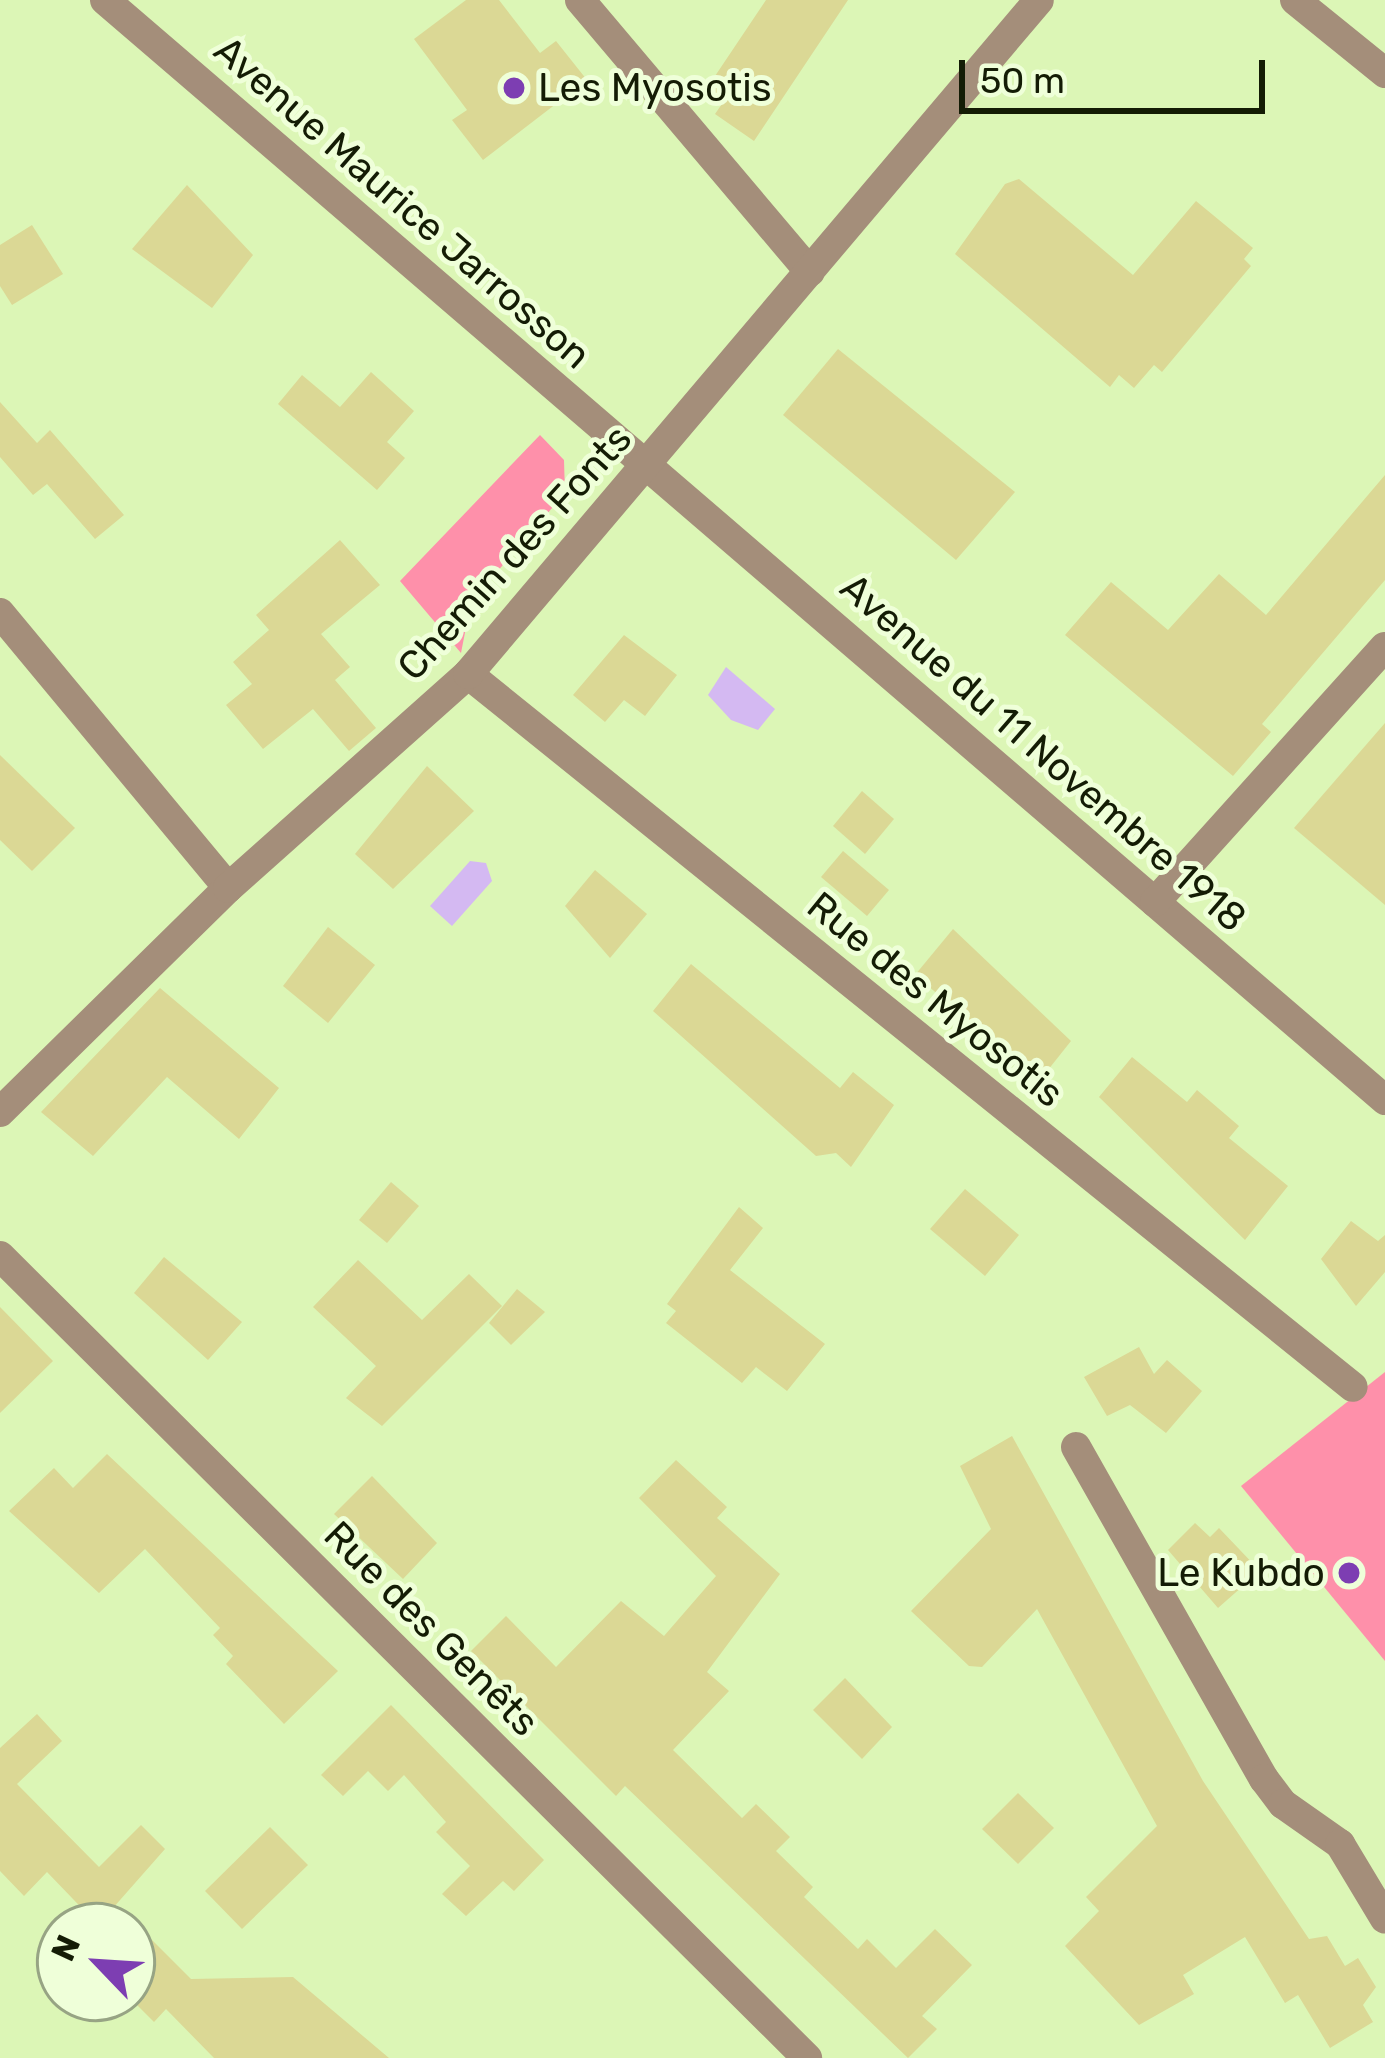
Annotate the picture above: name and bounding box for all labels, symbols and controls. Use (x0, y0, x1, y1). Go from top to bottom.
street label: Avenue Maurice Jarrosson (204, 27, 600, 379)
scale bar (965, 36, 1271, 110)
text: 50 m (980, 59, 1065, 102)
place label: Les Myosotis (538, 65, 772, 111)
marker: Les Myosotis (501, 75, 527, 101)
street label: Chemin des Fonts (388, 416, 642, 690)
street label: Avenue du 11 Novembre 1918 (831, 564, 1255, 942)
street label: Rue des Myosotis (798, 882, 1072, 1118)
street label: Rue des Genêts (314, 1512, 548, 1746)
place label: Le Kubdo (1157, 1550, 1325, 1596)
marker: Le Kubdo (1336, 1560, 1362, 1586)
north arrow (36, 1902, 156, 2022)
text: N (43, 1929, 88, 1967)

